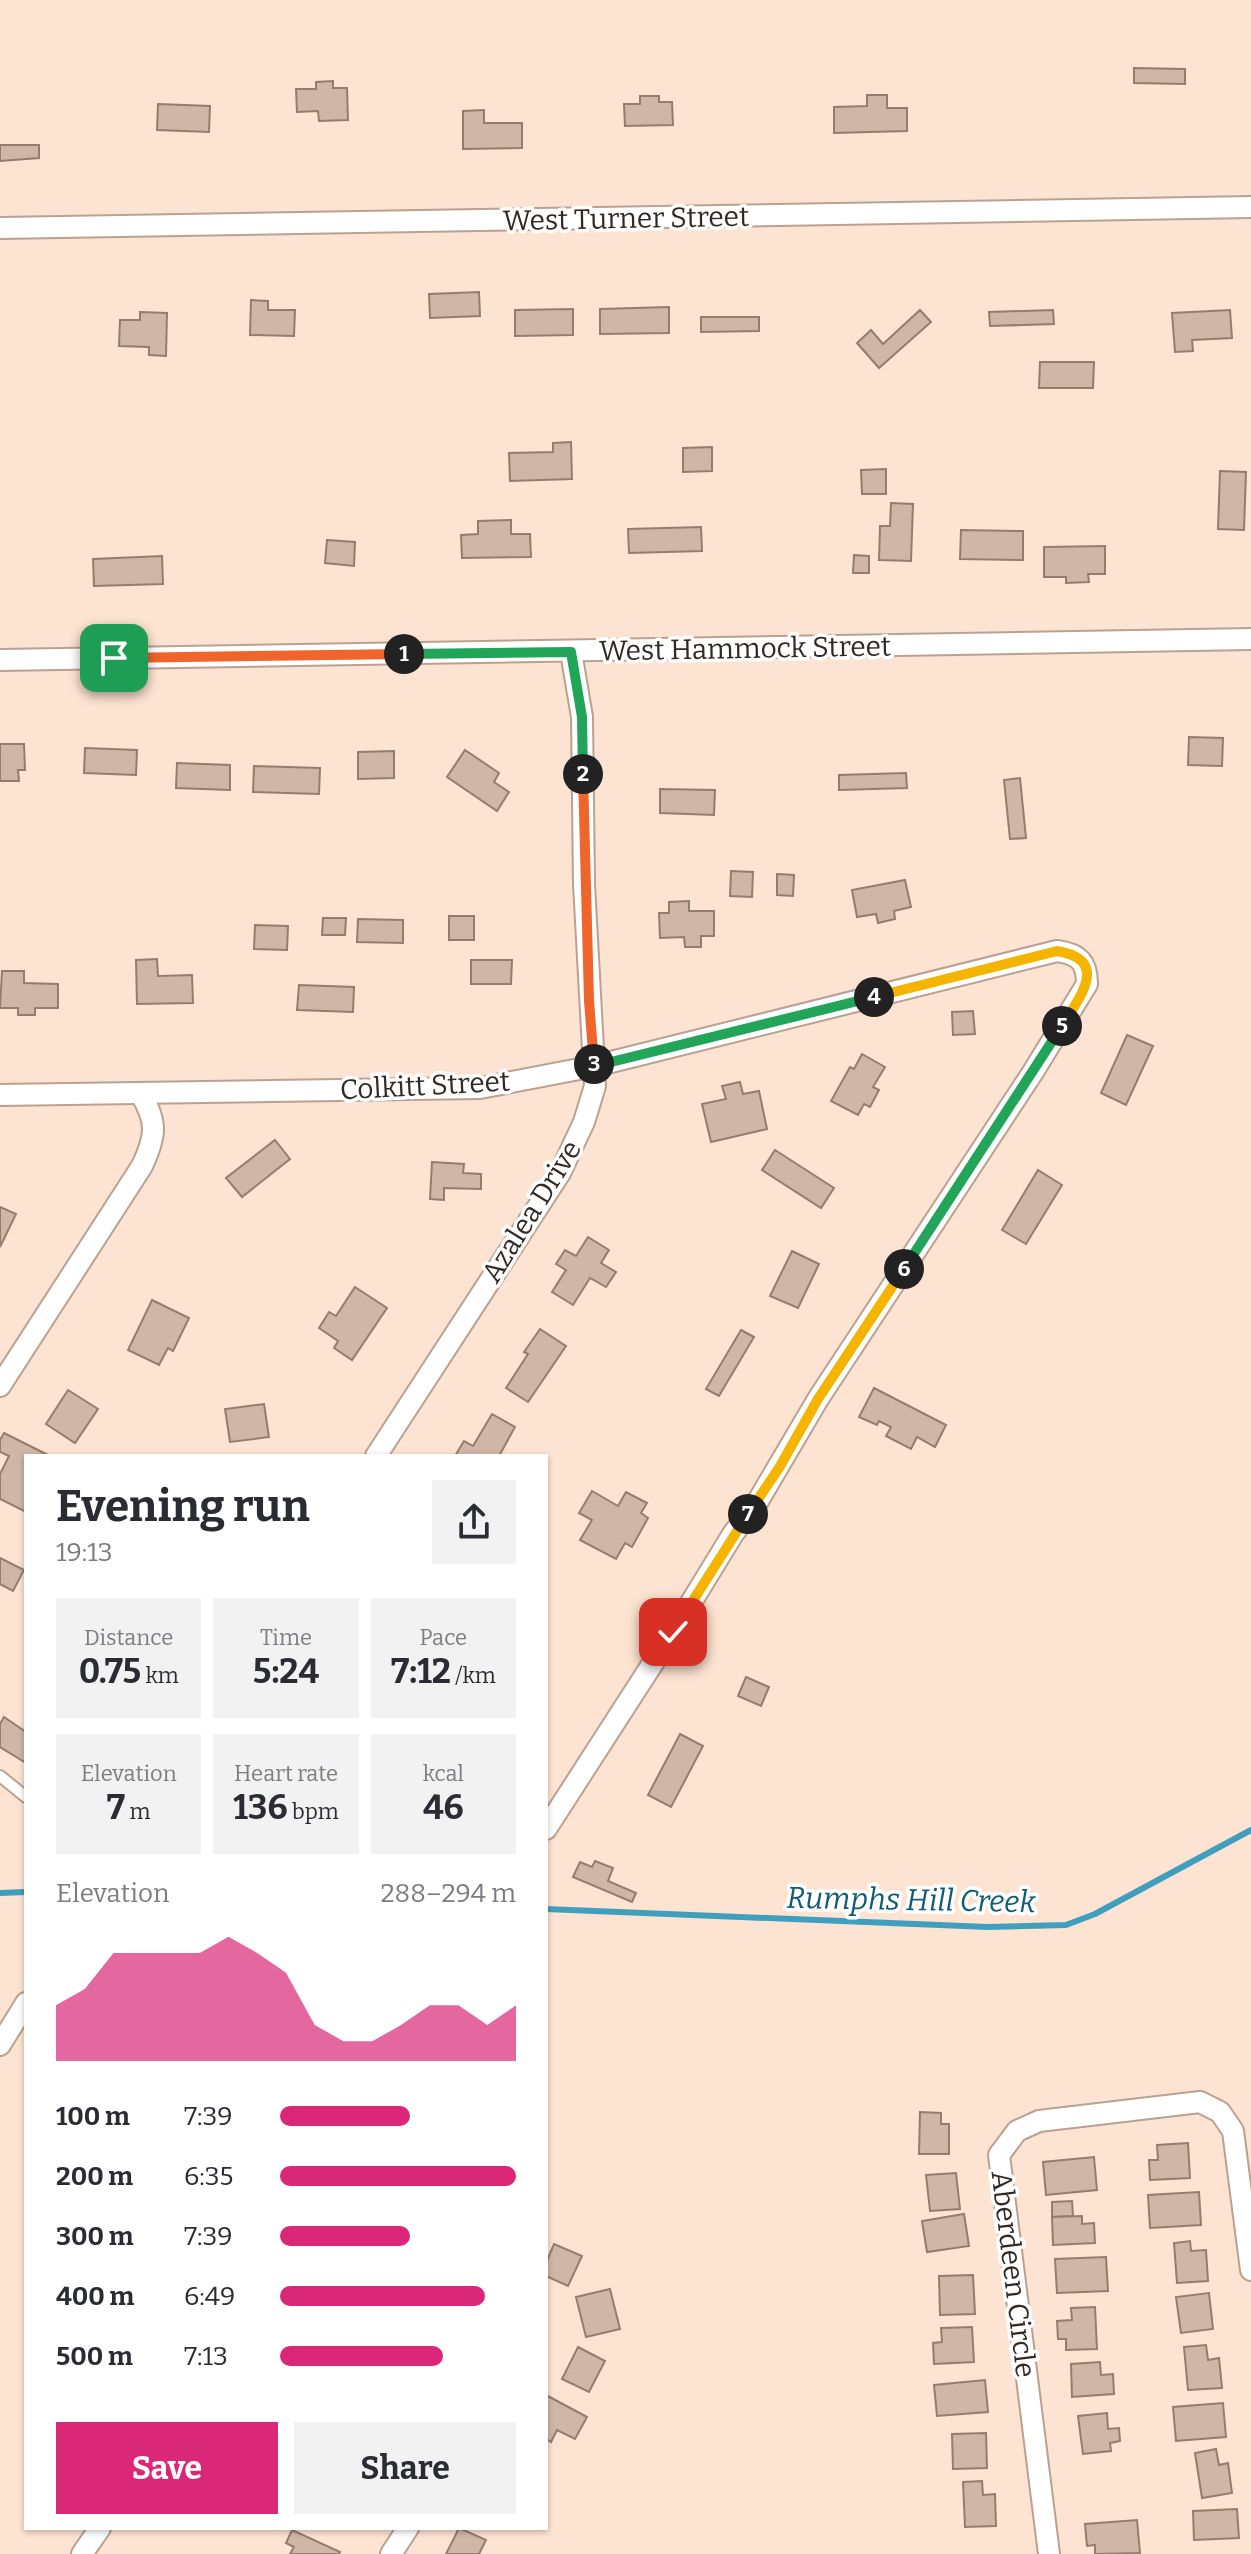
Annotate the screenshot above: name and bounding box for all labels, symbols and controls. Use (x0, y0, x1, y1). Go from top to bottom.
street label: West Turner Street (503, 200, 749, 237)
pin (80, 624, 148, 692)
street label: West Hammock Street (599, 629, 891, 668)
pin: 1 (384, 634, 424, 674)
icon: arrive (92, 636, 136, 680)
text: 1 (399, 640, 409, 667)
pin: 2 (563, 754, 603, 794)
text: 2 (577, 760, 589, 787)
pin: 4 (854, 977, 894, 1017)
text: 4 (867, 983, 881, 1010)
pin: 5 (1042, 1006, 1082, 1046)
text: 5 (1056, 1012, 1068, 1039)
pin: 3 (574, 1044, 614, 1084)
text: 3 (588, 1050, 600, 1077)
street label: Colkitt Street (339, 1065, 511, 1106)
street label: Azalea Drive (475, 1134, 588, 1288)
pin: 6 (884, 1249, 924, 1289)
text: 6 (897, 1255, 911, 1282)
text: Evening run (56, 1480, 310, 1533)
button: share (432, 1480, 516, 1564)
pin: 7 (728, 1494, 768, 1534)
text: 7 (742, 1500, 754, 1527)
text: 19:13 (56, 1537, 113, 1568)
pin (639, 1598, 707, 1666)
icon: check (651, 1610, 695, 1654)
text: Distance (84, 1624, 173, 1651)
text: Time (260, 1624, 312, 1651)
text: Pace (420, 1624, 467, 1651)
text: 0.75 (79, 1651, 141, 1692)
text: 5:24 (253, 1651, 319, 1692)
text: 7:12 (391, 1651, 451, 1692)
text: km (141, 1662, 179, 1689)
text: /km (451, 1662, 496, 1689)
text: Elevation (81, 1760, 177, 1787)
text: Heart rate (234, 1760, 338, 1787)
text: kcal (423, 1760, 464, 1787)
text: 7 (107, 1787, 125, 1828)
text: 136 (233, 1787, 288, 1828)
text: 46 (423, 1787, 464, 1828)
text: m (125, 1798, 151, 1825)
text: bpm (288, 1798, 339, 1825)
text: Elevation (56, 1878, 169, 1909)
text: 288–294 m (380, 1878, 516, 1909)
water label: Rumphs Hill Creek (786, 1880, 1037, 1920)
text: 100 m (56, 2101, 130, 2132)
text: 7:39 (184, 2101, 233, 2132)
text: 200 m (56, 2161, 133, 2192)
text: 6:35 (184, 2161, 233, 2192)
street label: Aberdeen Circle (984, 2169, 1043, 2379)
text: 300 m (56, 2221, 133, 2252)
text: 7:39 (184, 2221, 233, 2252)
text: 400 m (56, 2281, 134, 2312)
text: 6:49 (184, 2281, 235, 2312)
text: 500 m (56, 2341, 133, 2372)
text: 7:13 (184, 2341, 228, 2372)
button: Save (56, 2422, 278, 2514)
button: Share (294, 2422, 516, 2514)

